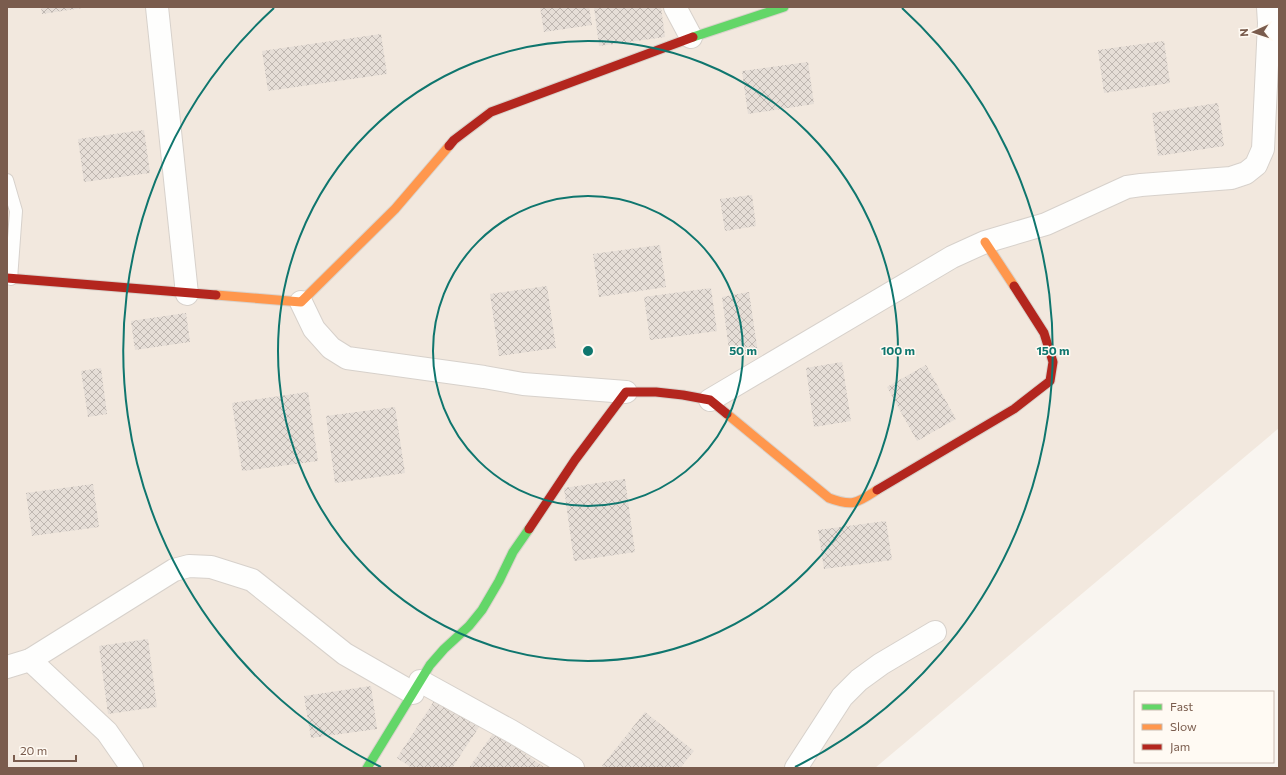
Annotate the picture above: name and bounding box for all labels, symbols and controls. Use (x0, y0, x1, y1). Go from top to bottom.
north arrow (1234, 12, 1274, 52)
text: N (1237, 28, 1250, 37)
text: 50 m (729, 343, 757, 357)
text: 100 m (881, 343, 915, 357)
text: 150 m (1036, 343, 1070, 357)
centre of rings (581, 344, 595, 358)
legend (1134, 691, 1274, 763)
text: Fast (1170, 699, 1193, 713)
text: Slow (1170, 719, 1197, 733)
scale bar (14, 737, 76, 763)
text: Jam (1170, 739, 1190, 754)
text: 20 m (20, 743, 47, 757)

